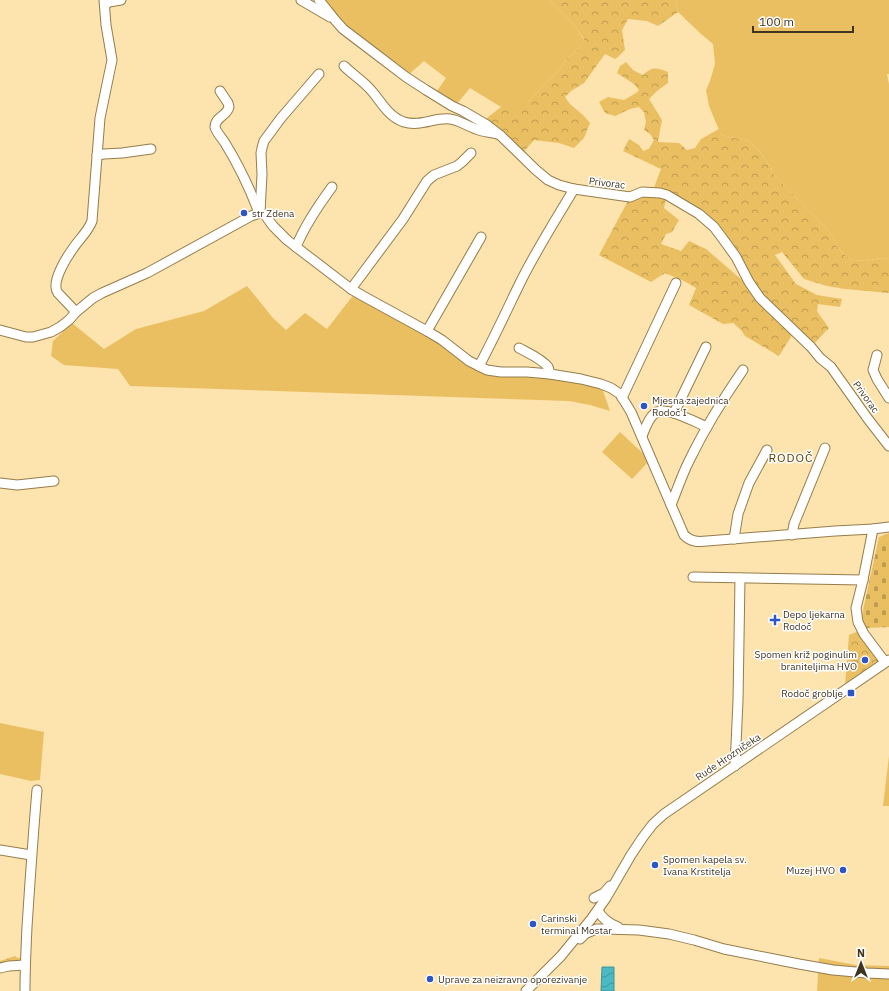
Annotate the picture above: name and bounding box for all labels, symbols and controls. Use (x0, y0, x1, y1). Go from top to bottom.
scale bar (753, 8, 853, 34)
text: 100 m (759, 14, 794, 29)
street label: Privorac (588, 174, 626, 192)
place label: str Zdena (252, 207, 295, 220)
marker: str Zdena (239, 208, 249, 218)
street label: Privorac (850, 378, 882, 416)
place label: Mjesna zajednica Rodoč I (652, 394, 729, 419)
marker: Mjesna zajednica Rodoč I (639, 401, 649, 411)
district label: RODOČ (768, 450, 814, 465)
place label: Depo ljekarna Rodoč (783, 608, 846, 633)
marker: Depo ljekarna Rodoč (770, 615, 780, 625)
place label: Spomen križ poginulim braniteljima HVO (755, 648, 857, 673)
marker: Spomen križ poginulim braniteljima HVO (860, 655, 870, 665)
place label: Rodoč groblje (781, 687, 844, 700)
marker: Rodoč groblje (846, 688, 856, 698)
street label: Rude Hrozničeka (693, 730, 764, 784)
place label: Spomen kapela sv. Ivana Krstitelja (663, 853, 747, 878)
marker: Spomen kapela sv. Ivana Krstitelja (650, 860, 660, 870)
place label: Muzej HVO (786, 864, 835, 877)
marker: Muzej HVO (838, 865, 848, 875)
place label: Carinski terminal Mostar (541, 912, 612, 937)
marker: Carinski terminal Mostar (528, 919, 538, 929)
north arrow (841, 943, 881, 983)
text: N (857, 946, 865, 960)
place label: Uprave za neizravno oporezivanje (438, 973, 588, 986)
marker: Uprave za neizravno oporezivanje (425, 974, 435, 984)

